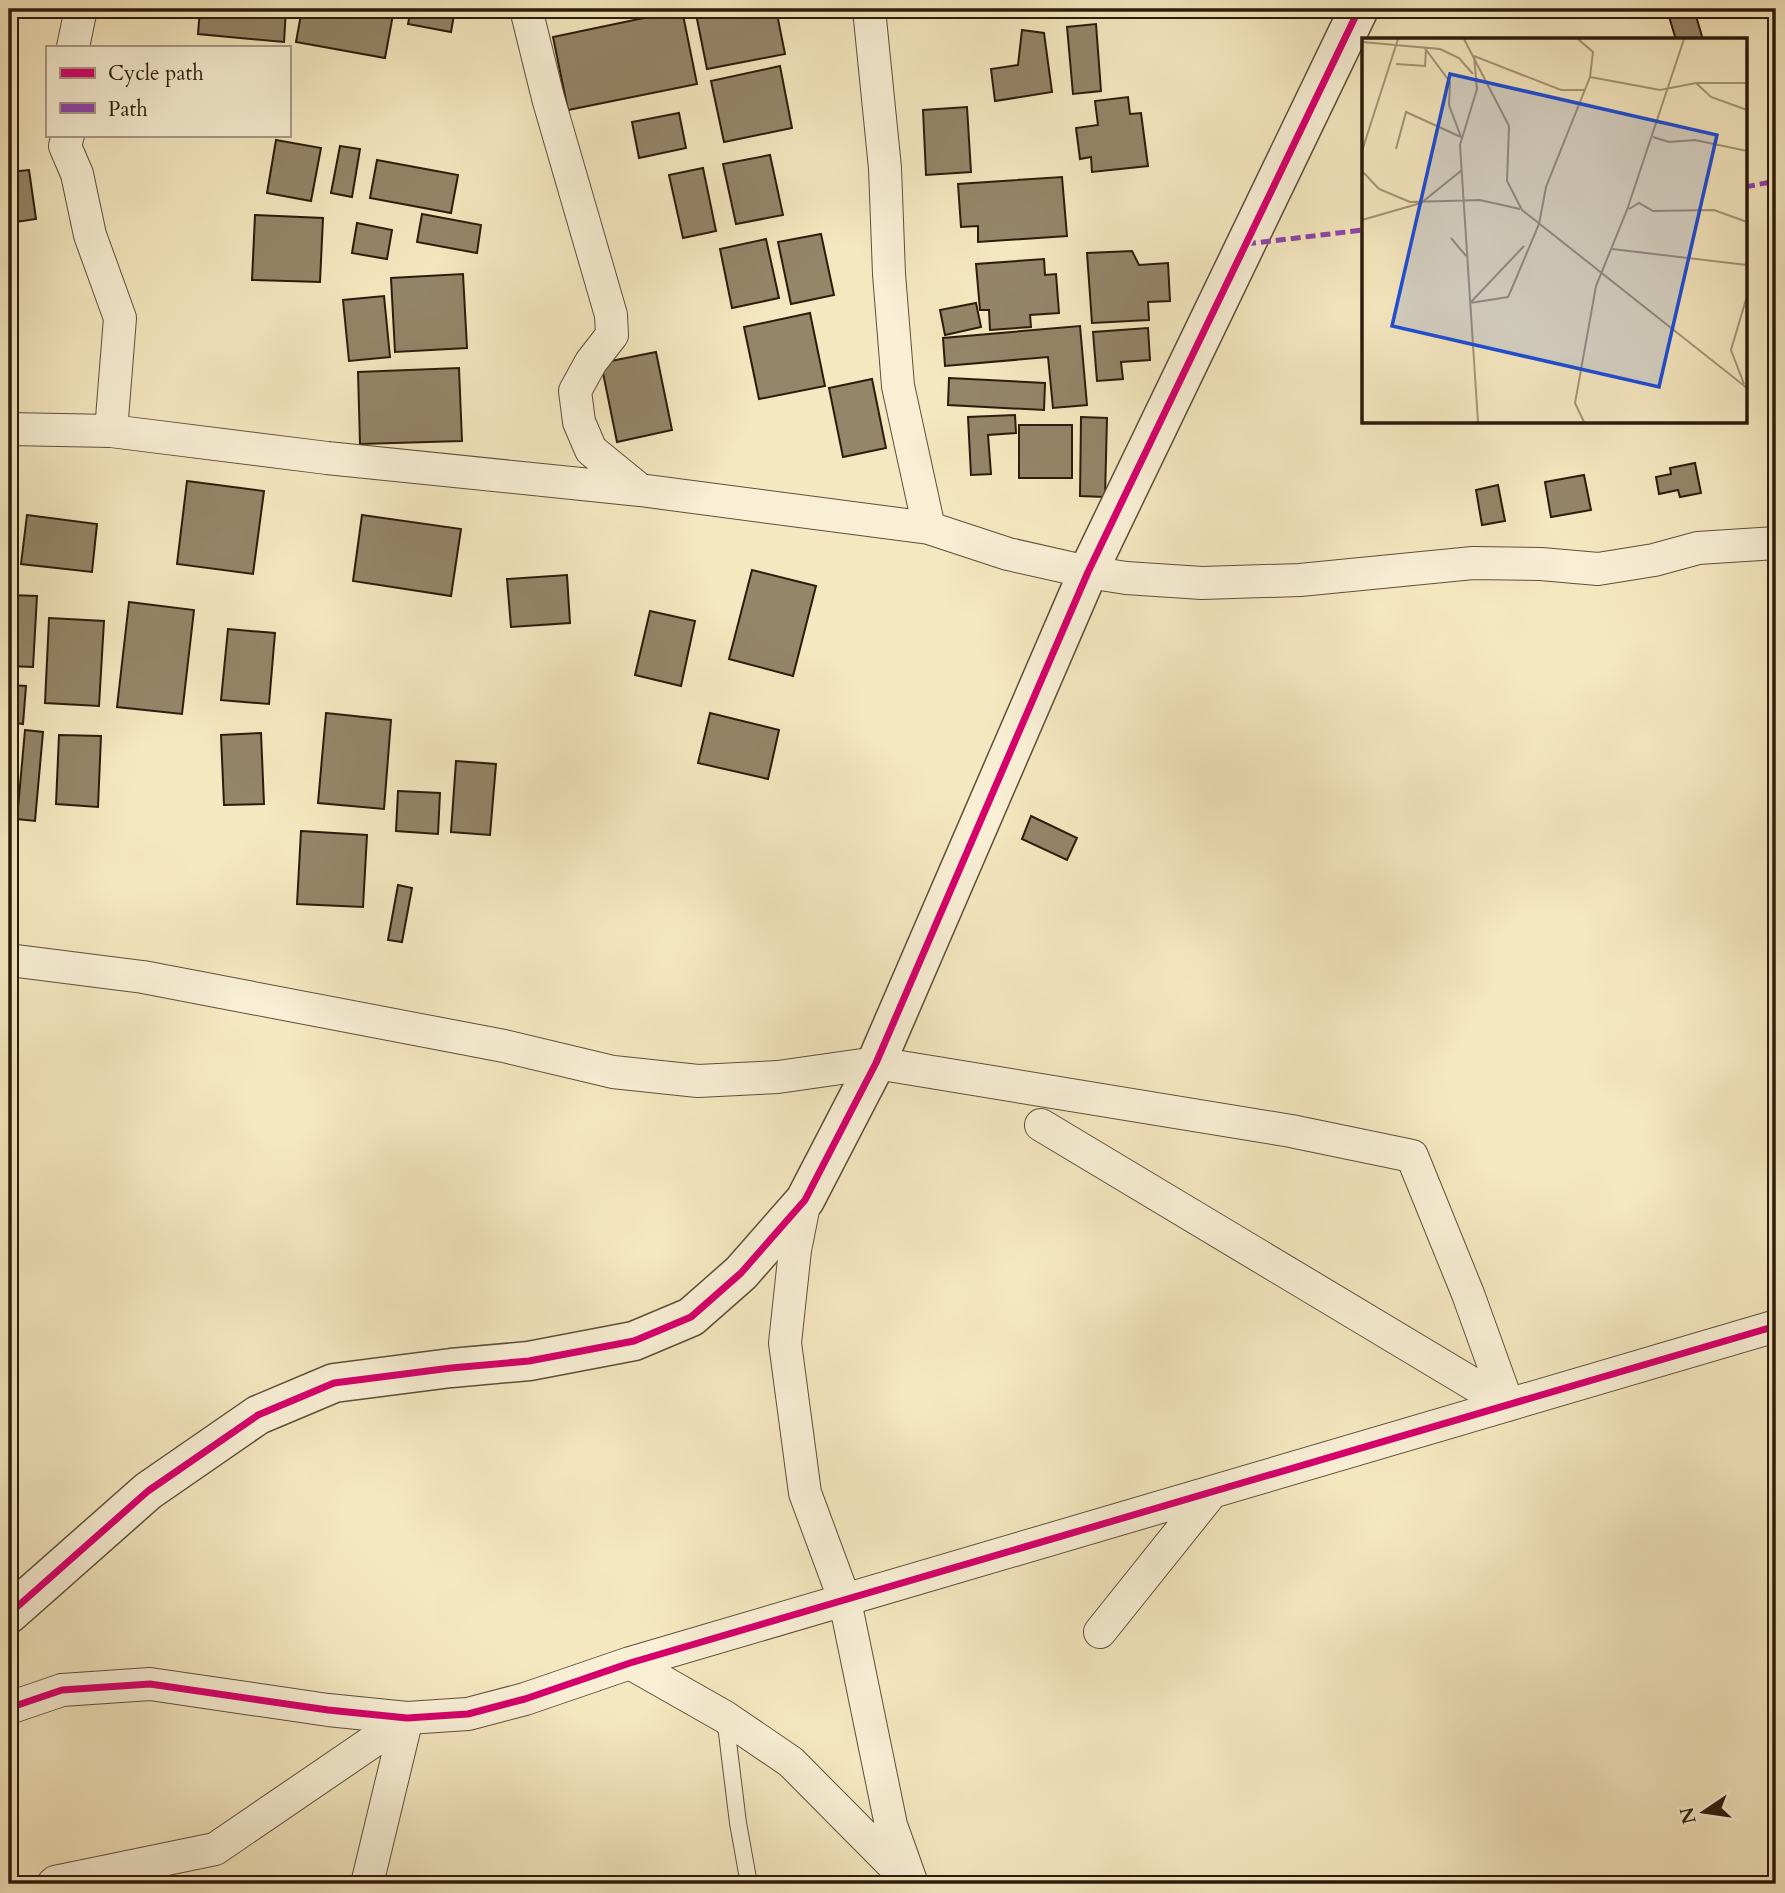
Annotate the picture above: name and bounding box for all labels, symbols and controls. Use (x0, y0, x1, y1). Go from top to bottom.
inset map (1362, 38, 1746, 424)
legend (46, 46, 290, 136)
text: Cycle path (108, 59, 204, 88)
text: Path (108, 95, 148, 124)
north arrow (1670, 1778, 1740, 1848)
text: N (1674, 1804, 1703, 1827)

